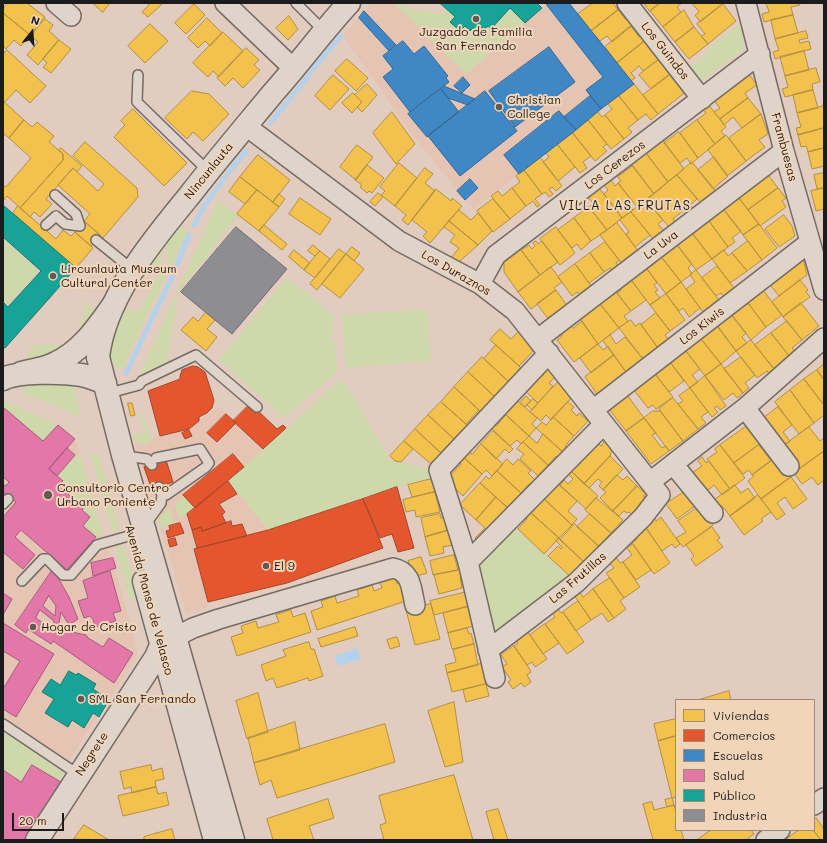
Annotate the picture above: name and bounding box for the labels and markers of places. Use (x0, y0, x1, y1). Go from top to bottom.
marker: Juzgado de Familia San Fernando (471, 14, 481, 24)
place label: Juzgado de Familia San Fernando (419, 25, 533, 53)
place label: Christian College (507, 93, 561, 121)
marker: Christian College (494, 102, 504, 112)
place label: Lircunlauta Museum Cultural Center (61, 262, 176, 290)
marker: Lircunlauta Museum Cultural Center (48, 271, 58, 281)
place label: Consultorio Centro Urbano Poniente (57, 481, 169, 509)
marker: Consultorio Centro Urbano Poniente (42, 489, 54, 501)
place label: El 9 (274, 559, 295, 573)
marker: El 9 (261, 561, 271, 571)
place label: Hogar de Cristo (41, 620, 136, 634)
marker: Hogar de Cristo (28, 622, 38, 632)
place label: SML San Fernando (89, 692, 196, 706)
marker: SML San Fernando (76, 694, 86, 704)

